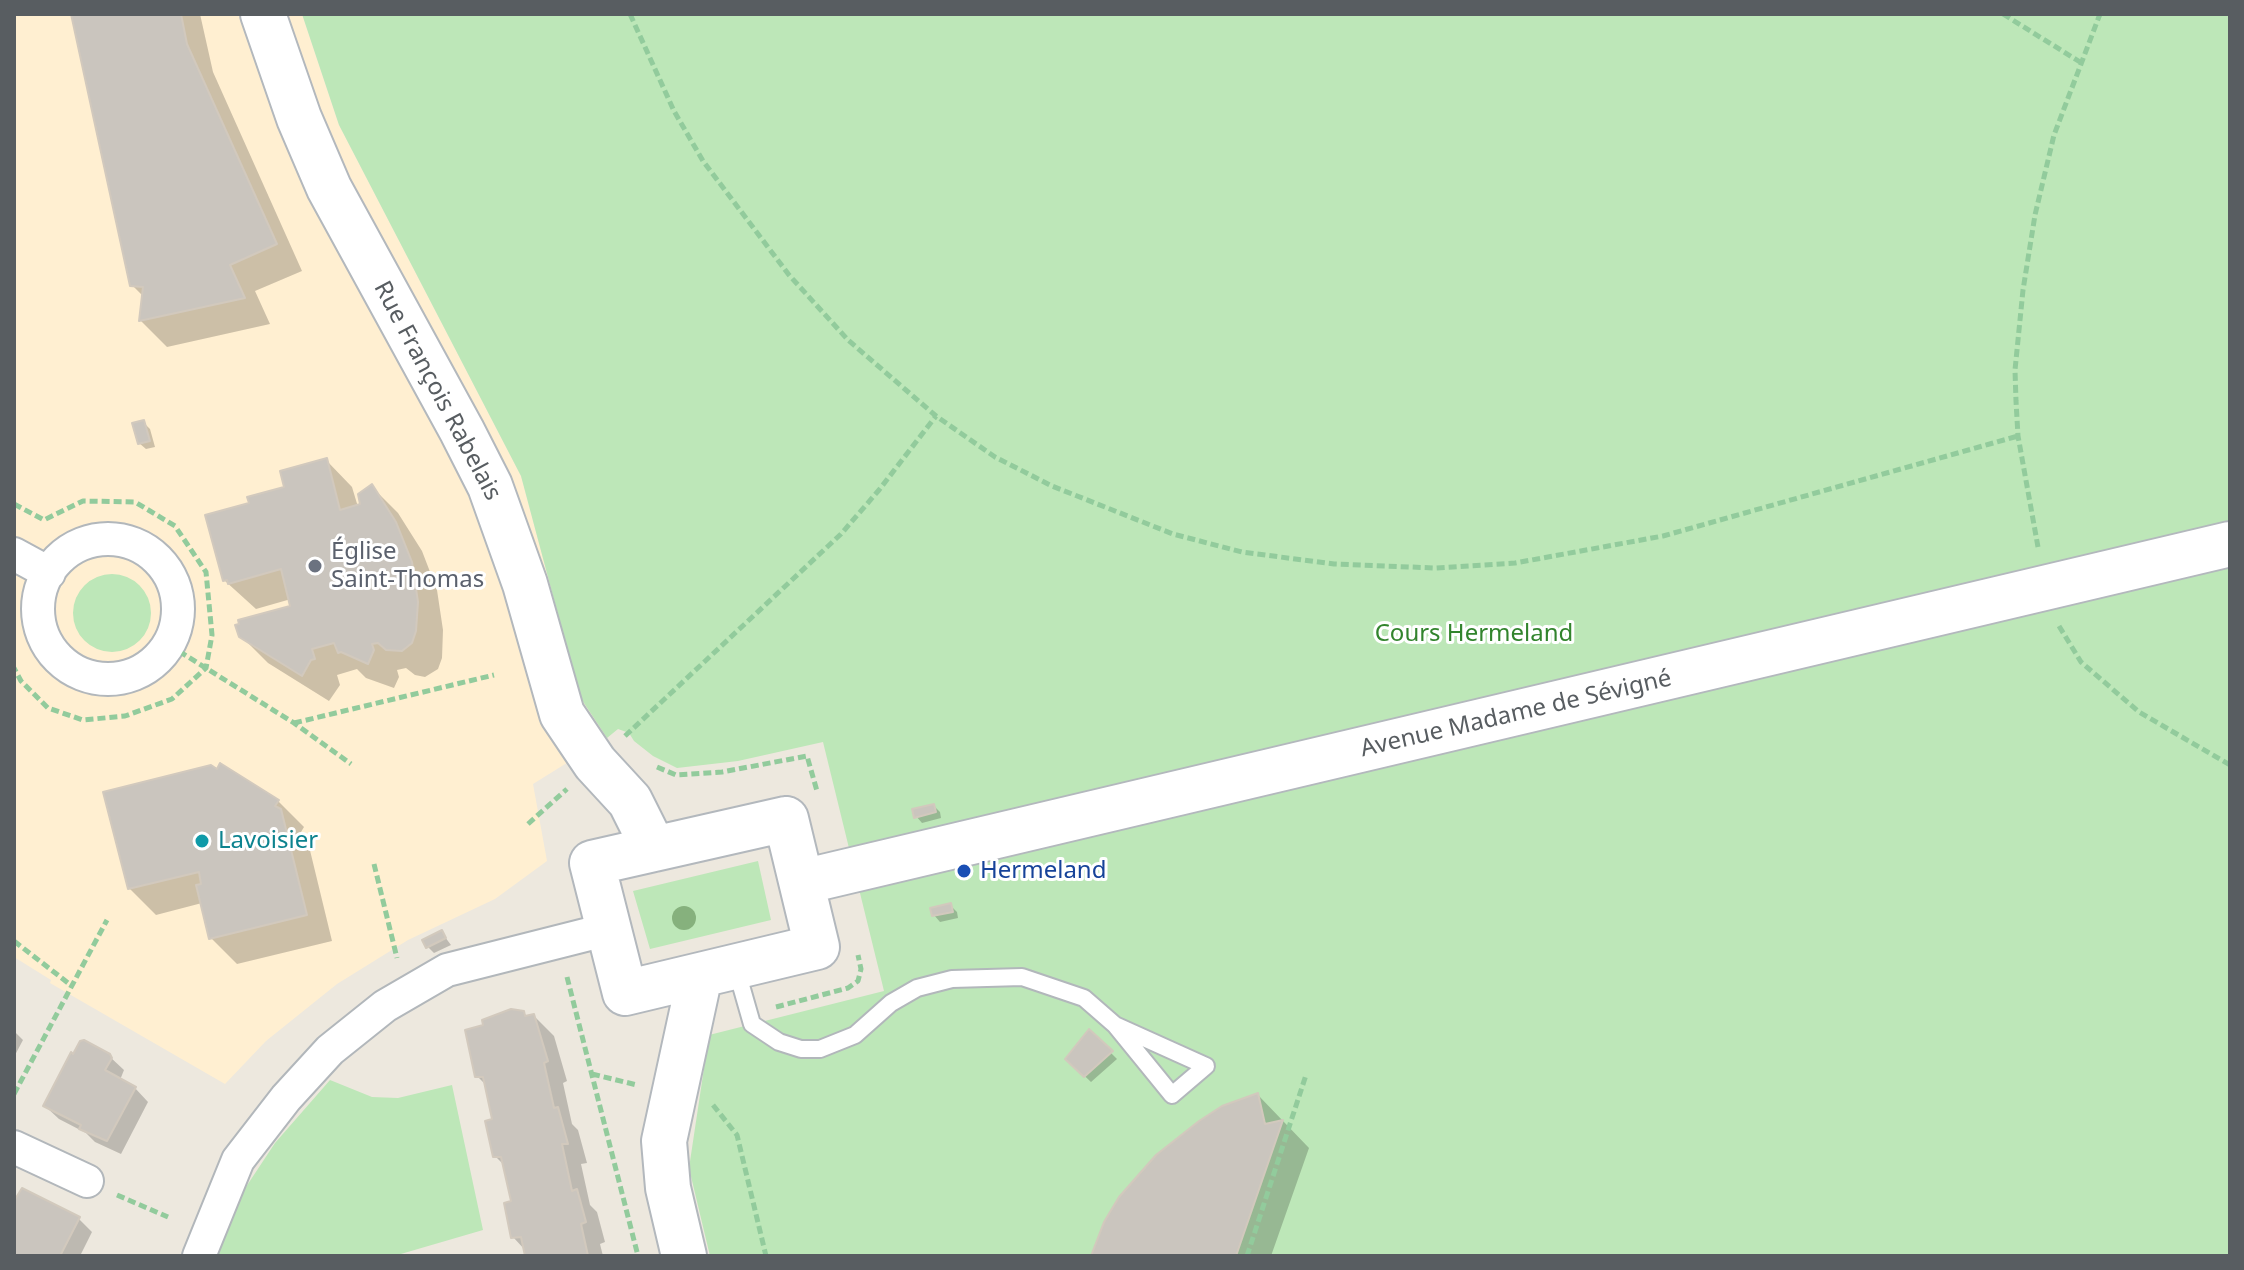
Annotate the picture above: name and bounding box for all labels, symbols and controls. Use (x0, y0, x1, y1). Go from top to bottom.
street label: Rue François Rabelais (367, 277, 507, 505)
place label: Église Saint-Thomas (331, 538, 484, 594)
marker: Église Saint-Thomas (306, 557, 324, 575)
park label: Cours Hermeland (1375, 620, 1573, 648)
street label: Avenue Madame de Sévigné (1358, 664, 1674, 764)
place label: Lavoisier (218, 827, 318, 855)
marker: Lavoisier (193, 832, 211, 850)
place label: Hermeland (980, 857, 1106, 885)
marker: Hermeland (955, 862, 973, 880)

